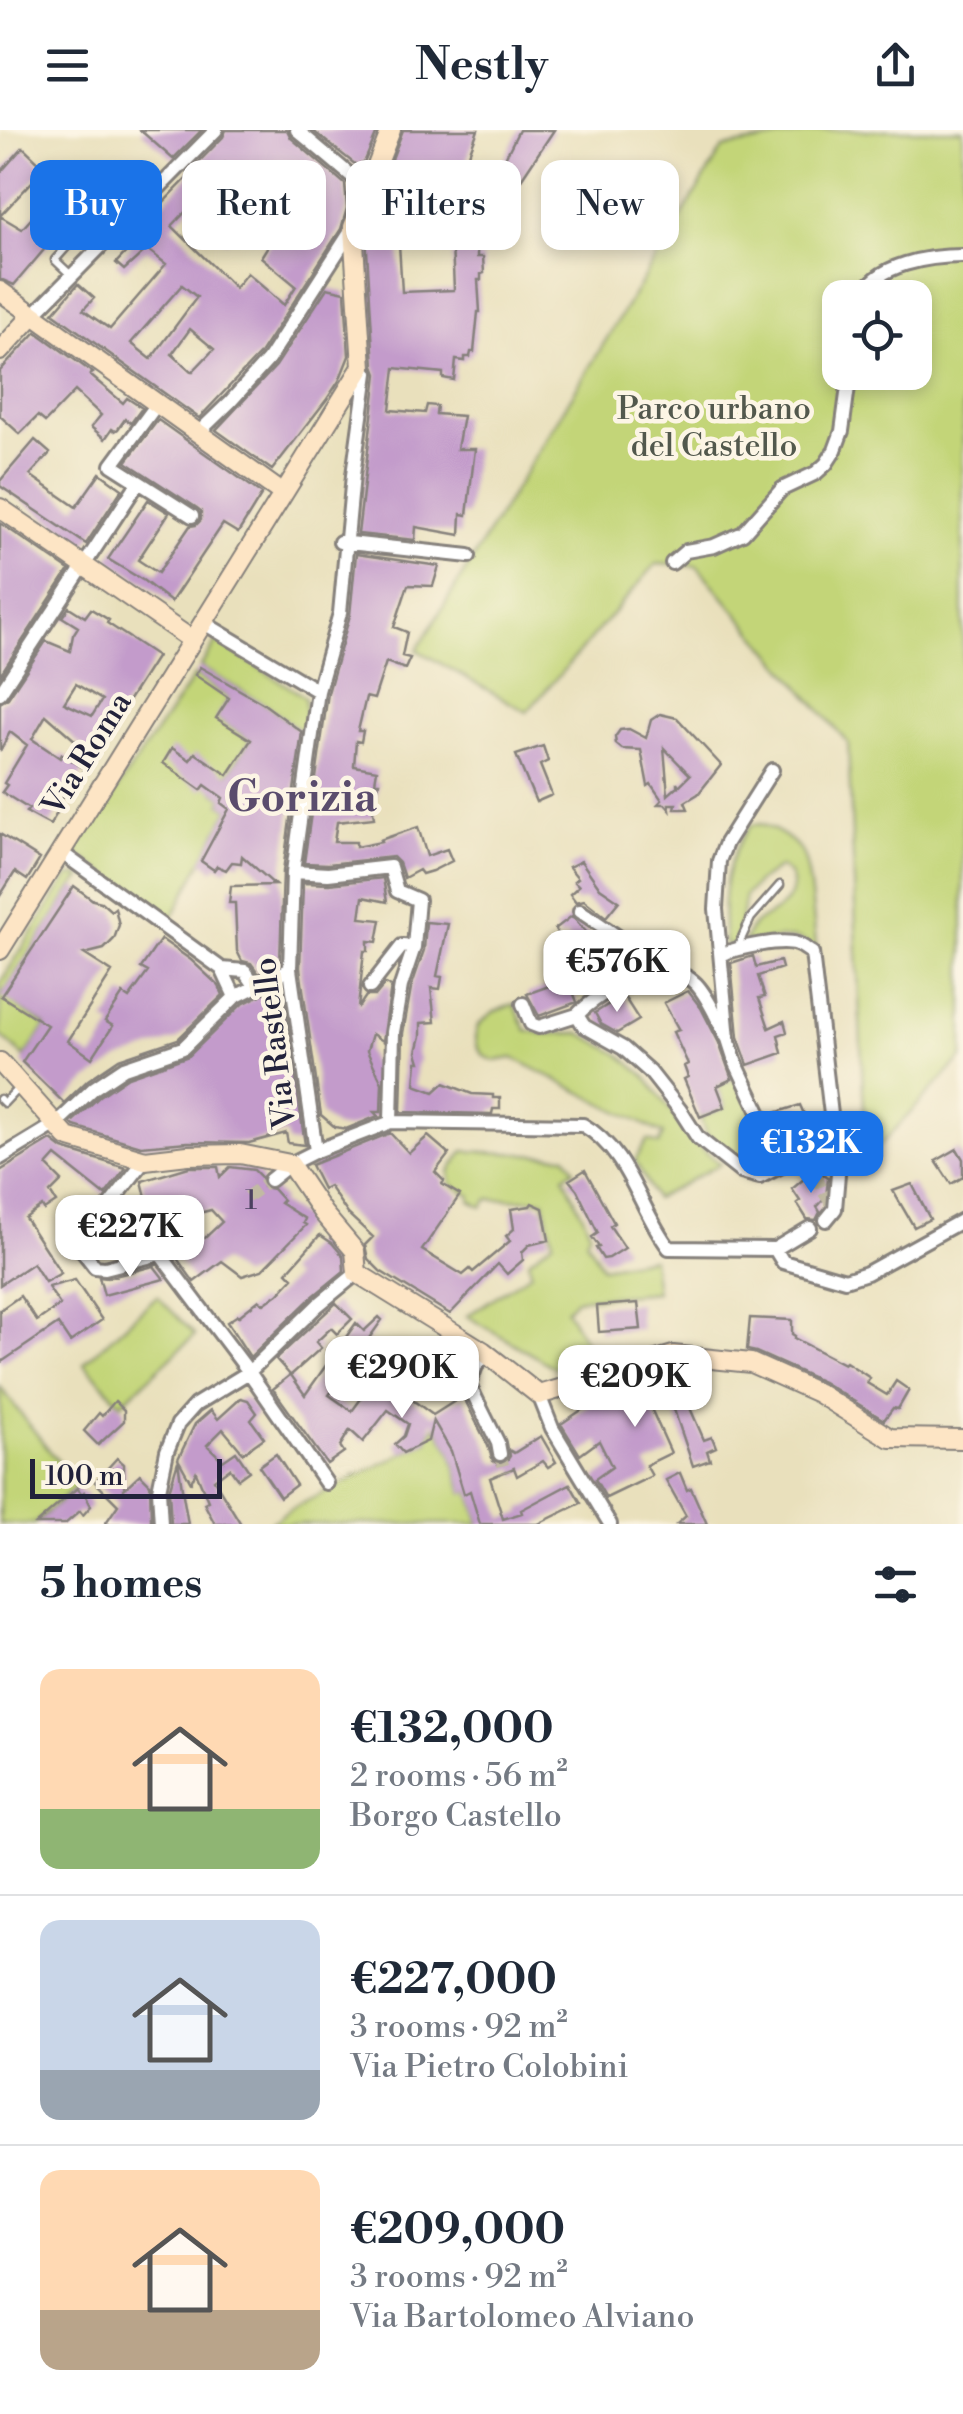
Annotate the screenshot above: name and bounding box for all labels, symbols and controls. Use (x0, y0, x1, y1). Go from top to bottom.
text: Nestly (415, 37, 548, 94)
icon: menu (40, 38, 95, 93)
icon: share (868, 38, 923, 93)
chip: Buy (30, 160, 162, 250)
chip: Rent (182, 160, 326, 250)
chip: Filters (346, 160, 521, 250)
chip: New (541, 160, 679, 250)
map controls (822, 280, 932, 390)
button: locate (822, 280, 932, 390)
park label: Parco urbano del Castello (617, 389, 811, 466)
street label: Via Roma (33, 684, 141, 824)
district label: Gorizia (227, 772, 377, 825)
pin: €576K (547, 930, 687, 1015)
text: €576K (565, 942, 669, 982)
street label: Via Rastello (245, 955, 305, 1132)
pin: €132K (741, 1111, 881, 1196)
text: €132K (760, 1123, 862, 1163)
house number: 1 (245, 1183, 257, 1218)
pin: €227K (60, 1195, 200, 1280)
text: €227K (77, 1207, 183, 1247)
pin: €290K (332, 1336, 472, 1421)
pin: €209K (565, 1345, 705, 1430)
text: €290K (347, 1348, 457, 1388)
text: €209K (580, 1357, 690, 1397)
scale bar (30, 1454, 222, 1498)
text: 100 m (45, 1459, 124, 1494)
icon: filters (868, 1557, 923, 1612)
text: 5 homes (40, 1558, 202, 1611)
text: €132,000 (350, 1703, 554, 1756)
icon: home (120, 1709, 240, 1829)
text: 2 rooms · 56 m² (350, 1756, 568, 1796)
text: Borgo Castello (350, 1796, 562, 1836)
text: €227,000 (350, 1954, 557, 2007)
icon: home (120, 1960, 240, 2080)
text: 3 rooms · 92 m² (350, 2007, 568, 2047)
text: Via Pietro Colobini (350, 2047, 628, 2087)
text: €209,000 (350, 2204, 565, 2257)
icon: home (120, 2210, 240, 2330)
text: 3 rooms · 92 m² (350, 2257, 568, 2297)
text: Via Bartolomeo Alviano (350, 2297, 694, 2337)

